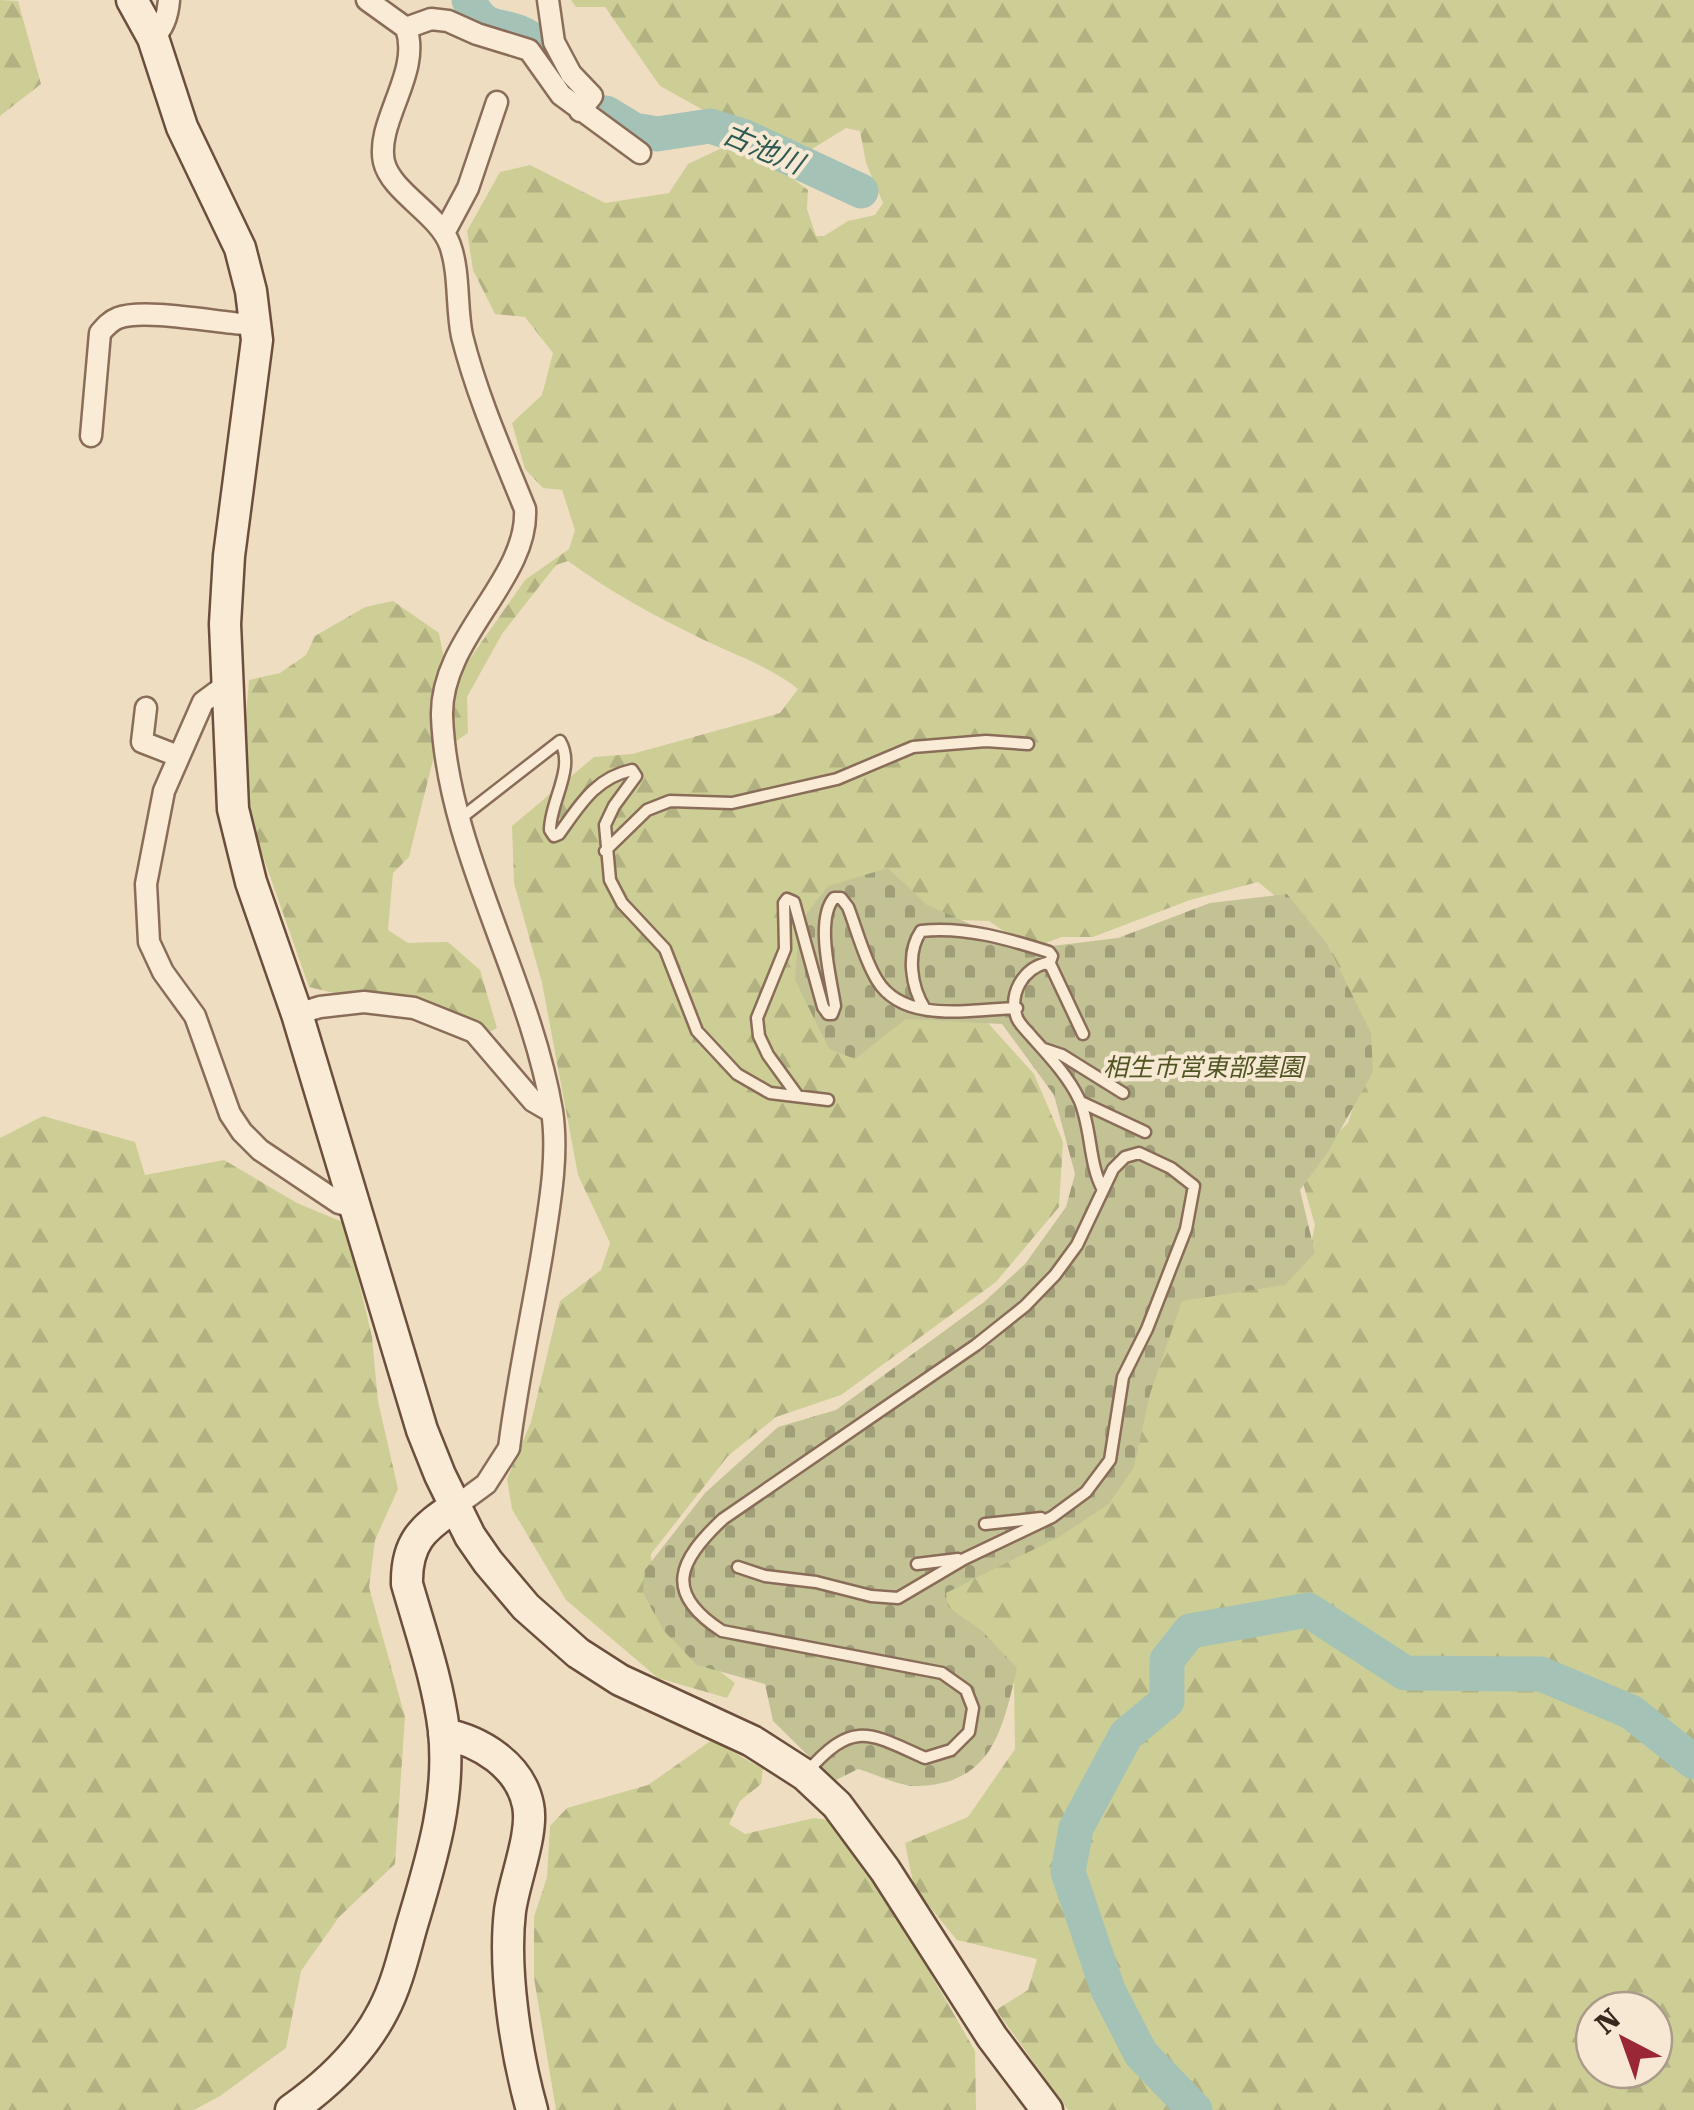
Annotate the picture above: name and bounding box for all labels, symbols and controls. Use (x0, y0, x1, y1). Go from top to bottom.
water label: 古池川 (718, 117, 811, 182)
park label: 相生市営東部墓園 (1103, 1053, 1306, 1082)
north arrow (1574, 1990, 1674, 2090)
text: N (1589, 2002, 1627, 2041)

